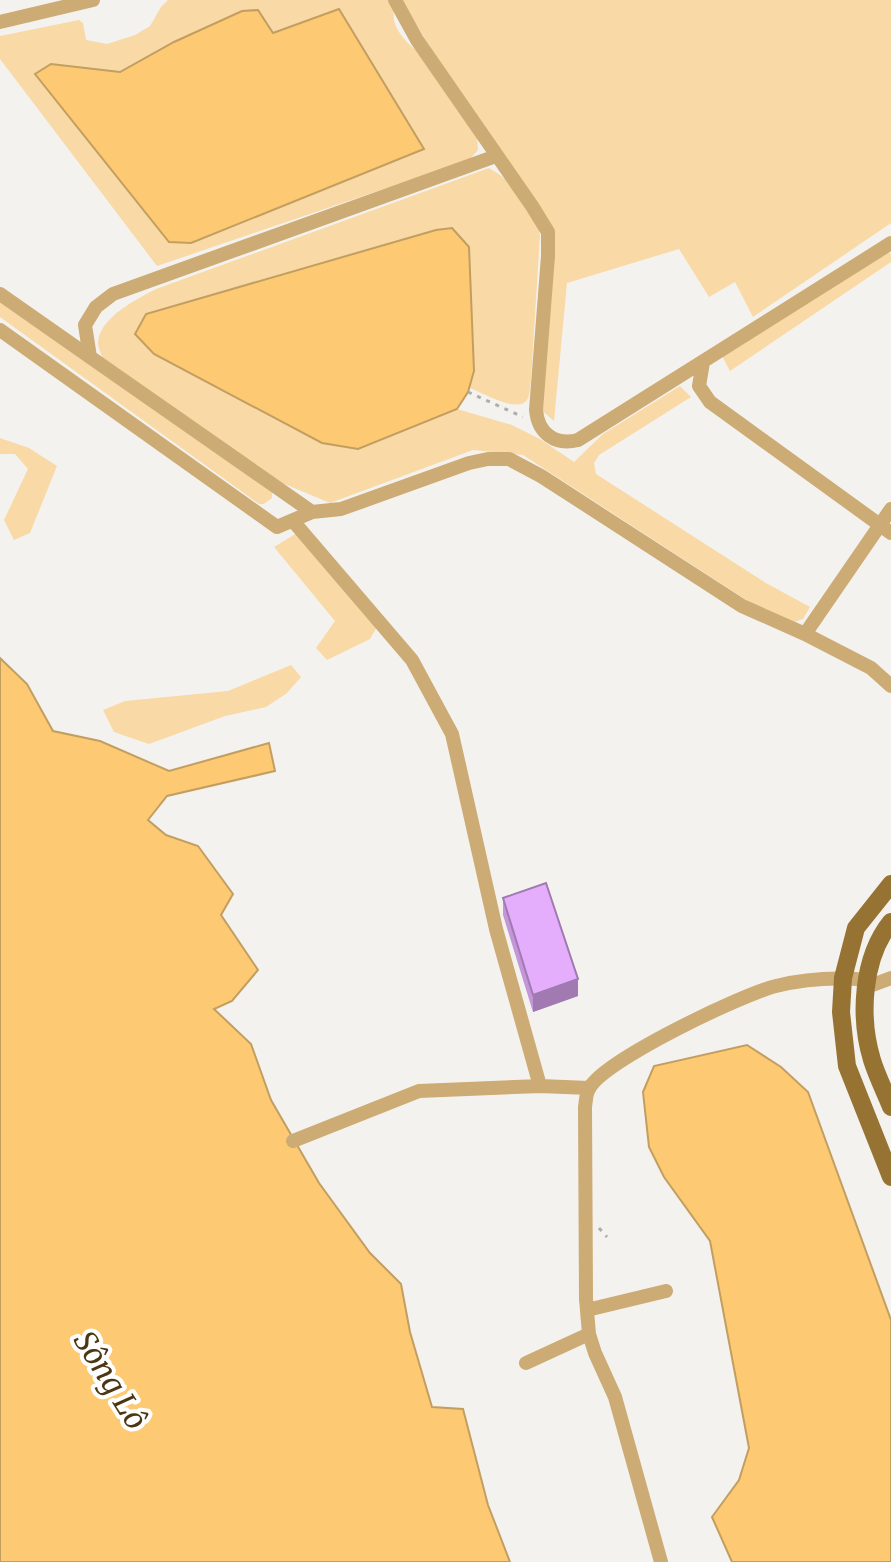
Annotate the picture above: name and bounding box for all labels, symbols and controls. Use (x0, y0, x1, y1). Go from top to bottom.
water label: Sông Lô (66, 1324, 156, 1436)

